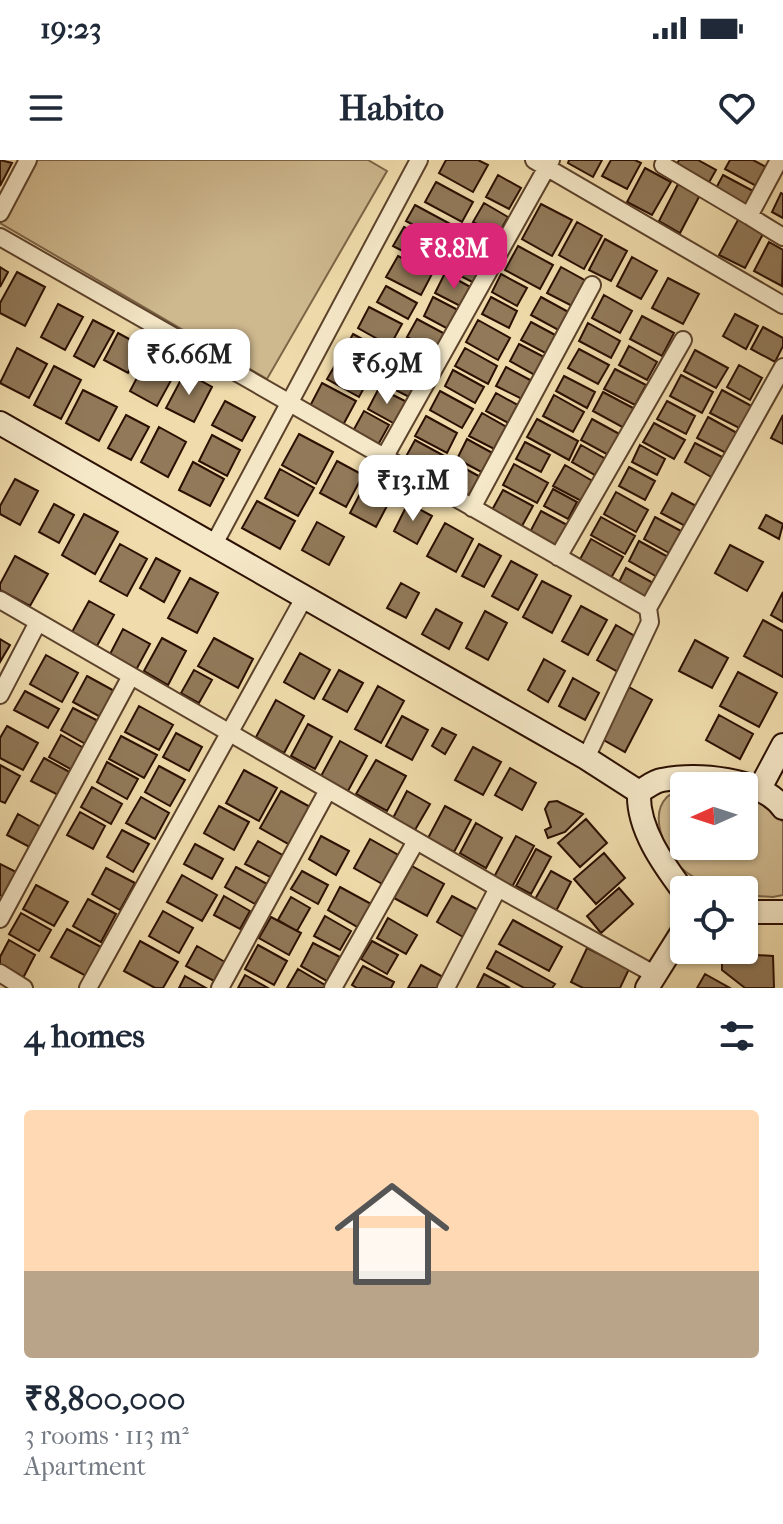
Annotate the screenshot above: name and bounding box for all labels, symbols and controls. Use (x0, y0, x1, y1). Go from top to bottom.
text: 19:23 (40, 11, 101, 46)
icon: menu (24, 86, 68, 130)
icon: heart (715, 86, 759, 130)
text: Habito (339, 87, 444, 129)
pin: ₹8.8M (398, 223, 510, 291)
text: ₹8.8M (419, 233, 489, 264)
pin: ₹6.66M (124, 329, 254, 397)
pin: ₹6.9M (331, 338, 443, 406)
text: ₹6.66M (146, 339, 232, 370)
text: ₹6.9M (351, 348, 423, 379)
pin: ₹13.1M (348, 455, 478, 523)
text: ₹13.1M (377, 465, 449, 496)
north arrow (670, 772, 758, 860)
map controls (670, 772, 758, 964)
button: locate (670, 876, 758, 964)
icon: filters (715, 1014, 759, 1058)
text: 4 homes (24, 1016, 145, 1056)
icon: home (320, 1162, 464, 1306)
text: ₹8,800,000 (24, 1379, 186, 1419)
text: 3 rooms · 113 m² (24, 1420, 189, 1451)
text: Apartment (24, 1451, 146, 1482)

